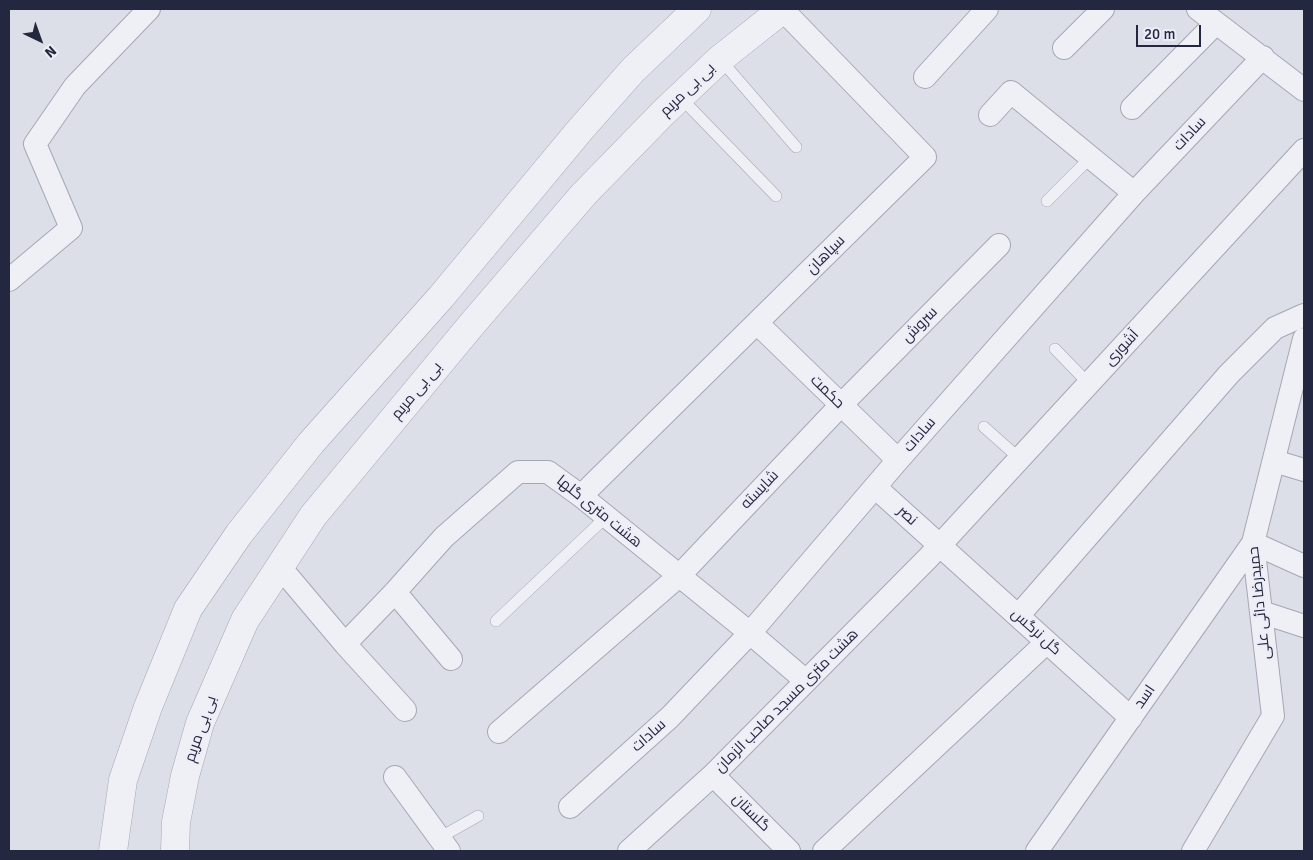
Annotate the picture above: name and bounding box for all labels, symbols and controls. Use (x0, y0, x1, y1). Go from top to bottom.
north arrow (15, 15, 65, 65)
scale bar (1138, 15, 1203, 47)
text: 20 m (1144, 25, 1175, 43)
text: N (41, 42, 60, 61)
street label: بی بی مریم (657, 60, 719, 120)
street label: سادات (1170, 113, 1210, 155)
street label: سپاهان (803, 232, 849, 278)
street label: سروش (898, 303, 942, 347)
street label: آشوری (1101, 326, 1143, 370)
street label: بی بی مریم (388, 359, 446, 423)
street label: حکمت (806, 371, 848, 413)
street label: سادات (900, 414, 940, 456)
street label: شایسته (737, 467, 783, 513)
street label: هشت متری گلها (553, 472, 645, 552)
street label: نصر (893, 502, 921, 530)
street label: حمیدرضا دائی علی (1245, 546, 1275, 660)
street label: گل نرگس (1007, 605, 1065, 659)
street label: هشت متری مسجد صاحب الزمان (711, 625, 863, 777)
street label: اسد (1131, 682, 1159, 712)
street label: بی بی مریم (181, 693, 221, 765)
street label: سادات (628, 716, 670, 756)
street label: گلستان (728, 790, 774, 836)

